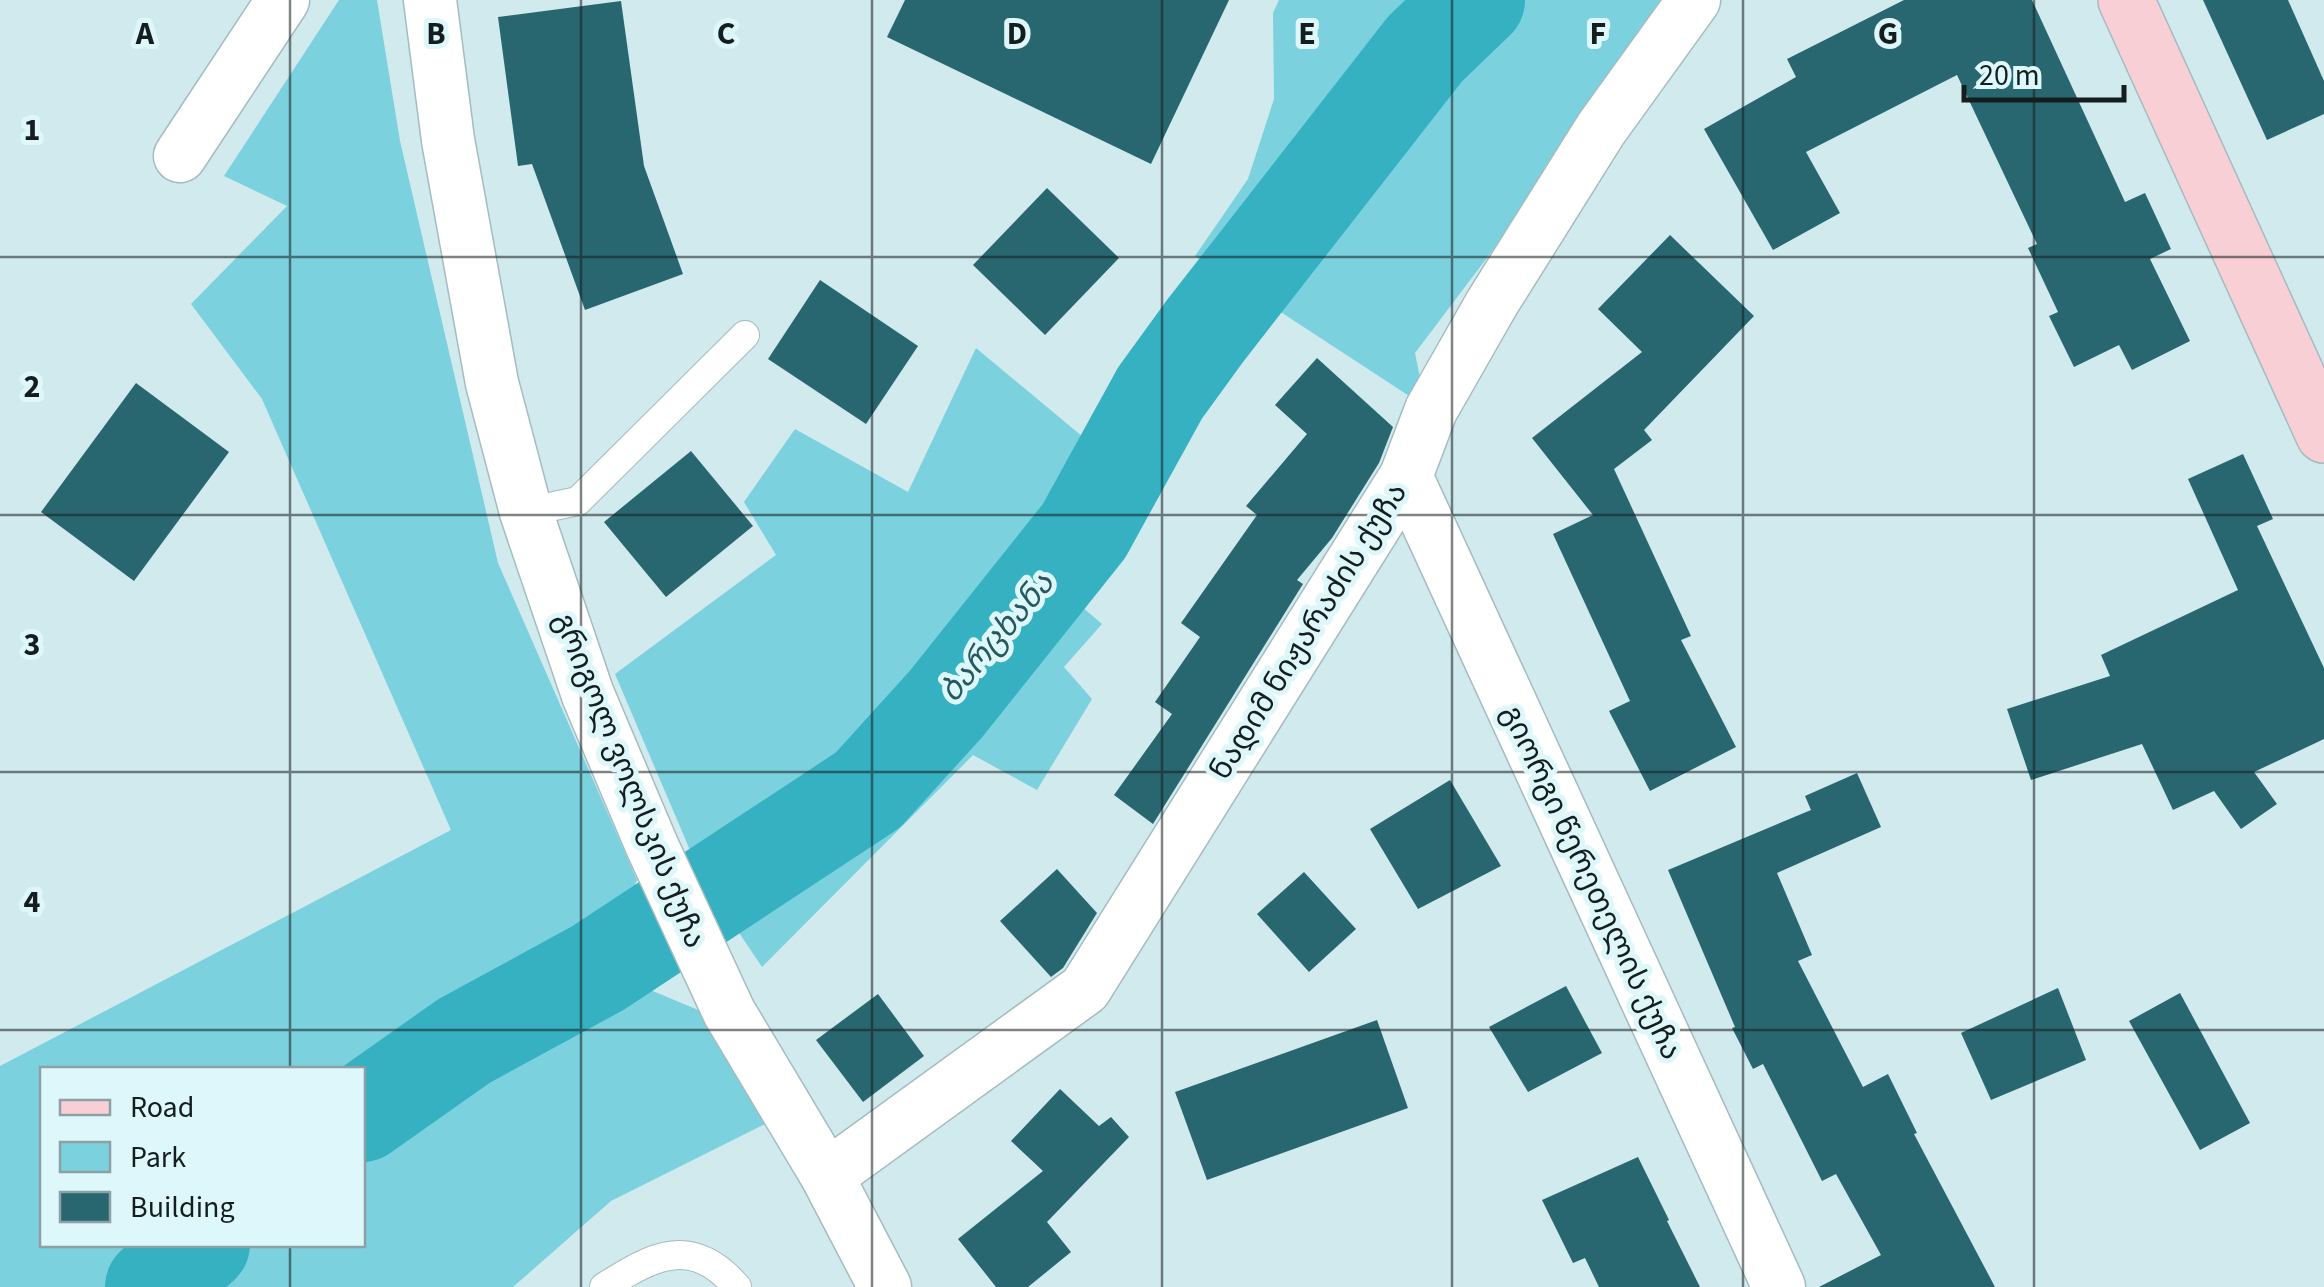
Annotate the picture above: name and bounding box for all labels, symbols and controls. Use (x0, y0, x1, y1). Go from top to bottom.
text: A (135, 11, 155, 57)
text: B (426, 11, 446, 57)
text: C (717, 11, 735, 57)
text: D (1007, 11, 1027, 57)
text: E (1298, 11, 1316, 57)
text: F (1590, 11, 1606, 57)
text: G (1878, 11, 1898, 57)
scale bar (1964, 40, 2124, 102)
text: 20 m (1979, 54, 2040, 97)
text: 1 (24, 107, 40, 153)
text: 2 (24, 364, 40, 410)
street label: ნადიმ ნიჟარაძის ქუჩა (1199, 474, 1418, 788)
water label: ბარცხანა (929, 562, 1065, 713)
street label: გრიგოლ ვოლსკის ქუჩა (542, 606, 717, 955)
text: 3 (24, 622, 40, 668)
street label: გიორგი წერეთელის ქუჩა (1490, 698, 1693, 1067)
text: 4 (24, 879, 41, 925)
legend (40, 1067, 365, 1247)
text: Road (130, 1086, 194, 1129)
text: Park (130, 1136, 186, 1179)
text: Building (130, 1186, 235, 1229)

